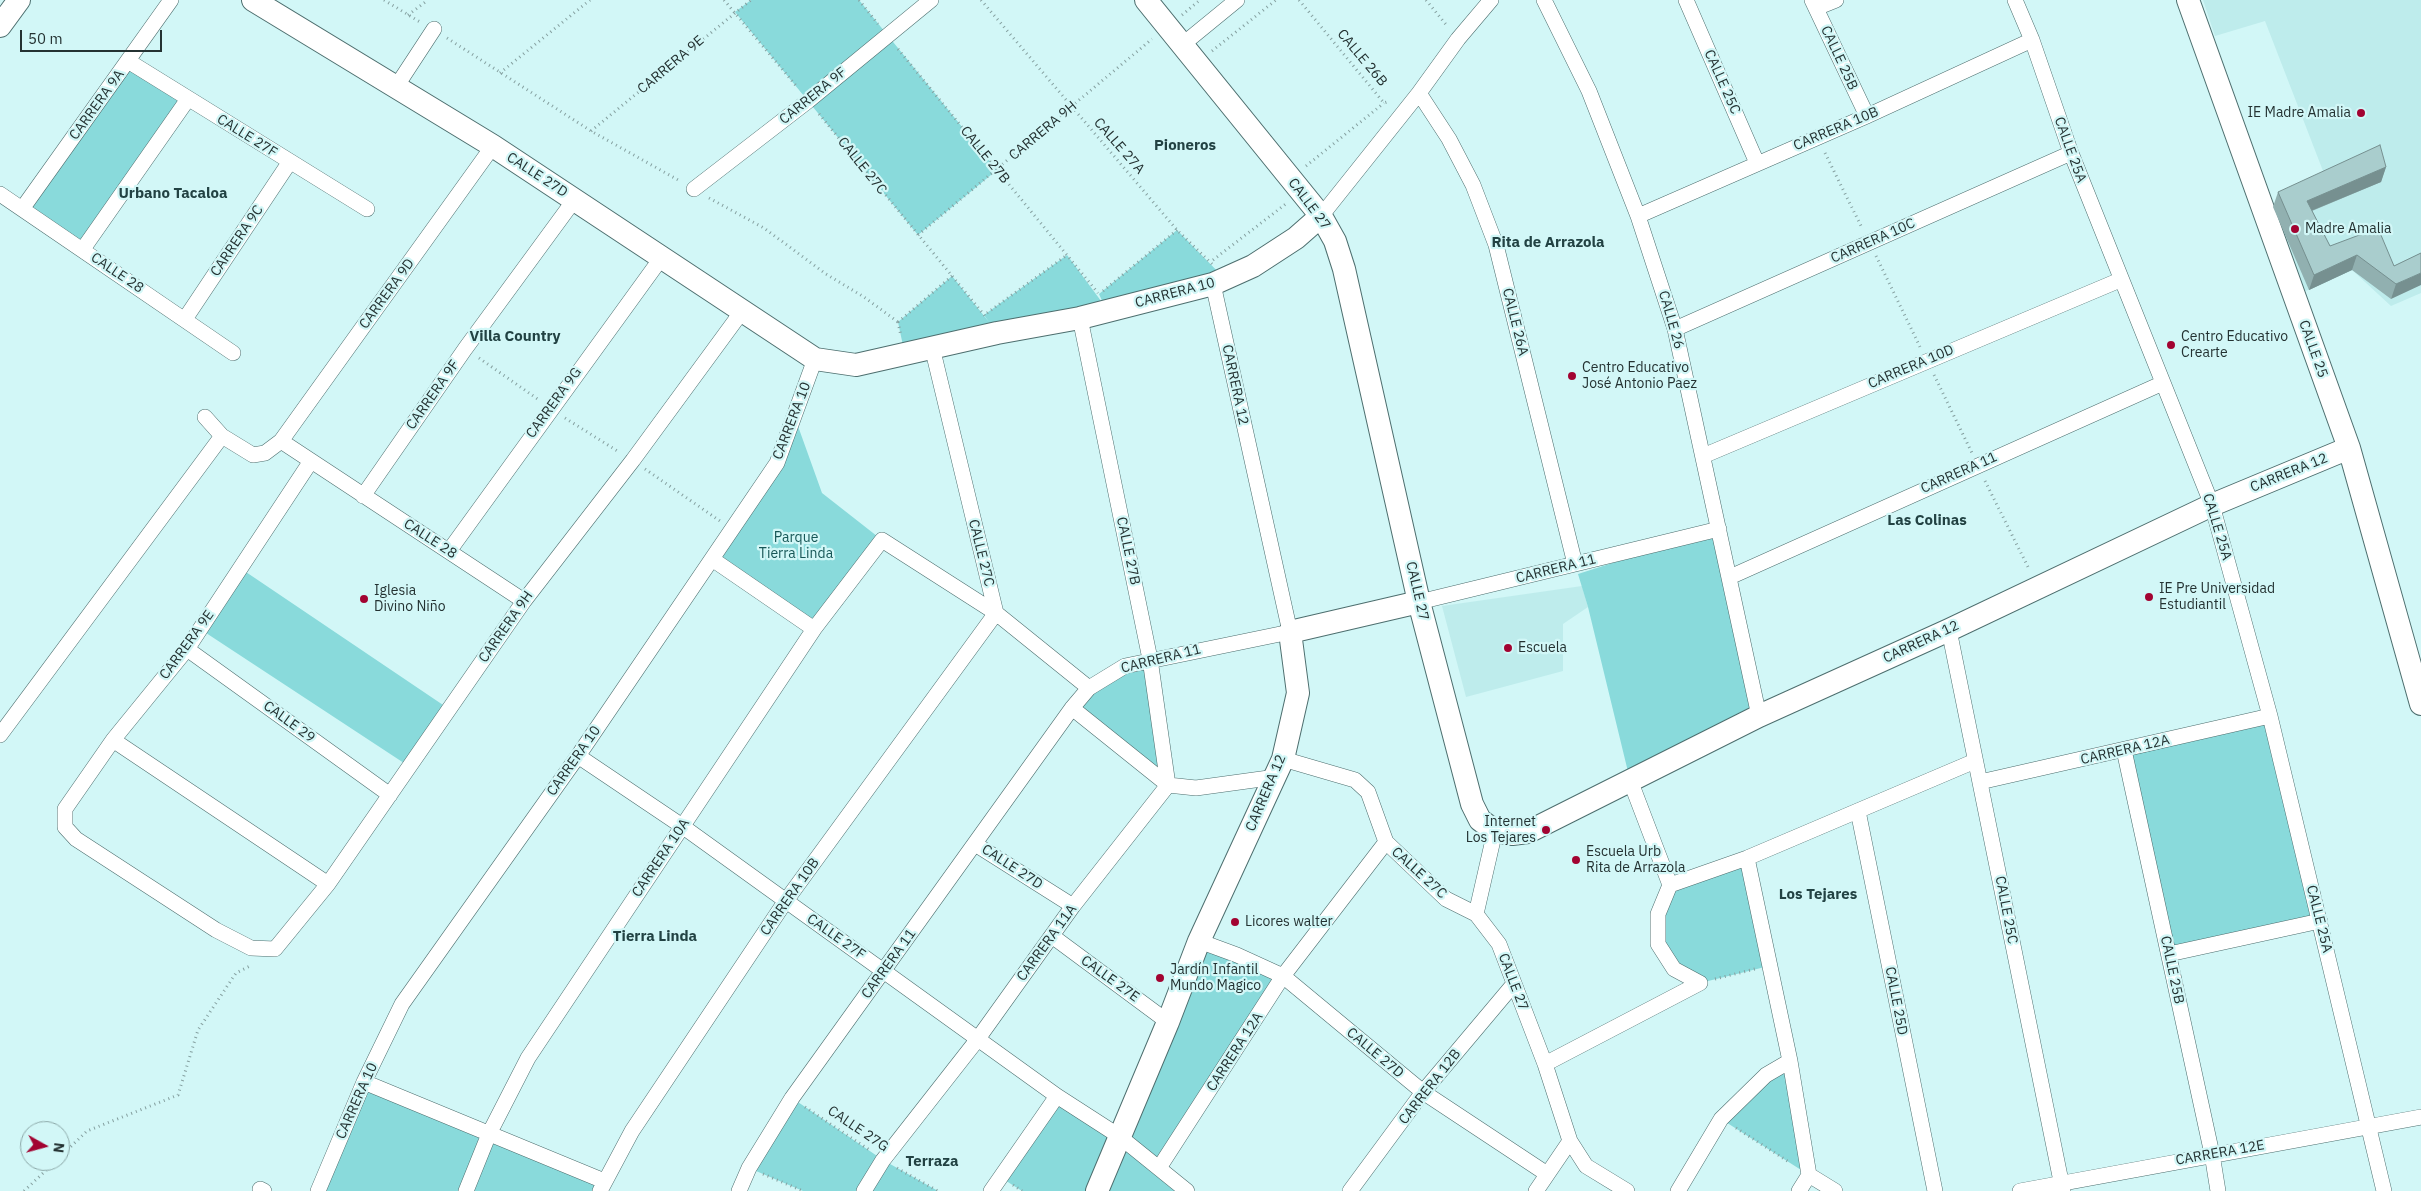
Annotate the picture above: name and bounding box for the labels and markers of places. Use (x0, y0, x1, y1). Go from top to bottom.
place label: IE Madre Amalia (2247, 105, 2351, 121)
marker: IE Madre Amalia (2355, 107, 2367, 119)
place label: Madre Amalia (2305, 221, 2391, 237)
marker: Madre Amalia (2289, 223, 2301, 235)
place label: Centro Educativo Crearte (2181, 329, 2288, 362)
marker: Centro Educativo Crearte (2165, 339, 2177, 351)
place label: Centro Educativo José Antonio Paez (1582, 360, 1697, 392)
marker: Centro Educativo José Antonio Paez (1566, 370, 1578, 382)
place label: IE Pre Universidad Estudiantil (2159, 581, 2275, 614)
place label: Iglesia Divino Niño (374, 583, 446, 616)
marker: IE Pre Universidad Estudiantil (2143, 591, 2155, 603)
marker: Iglesia Divino Niño (358, 593, 370, 605)
place label: Escuela (1518, 640, 1567, 656)
marker: Escuela (1502, 642, 1514, 654)
place label: Internet Los Tejares (1466, 814, 1536, 846)
marker: Internet Los Tejares (1540, 824, 1552, 836)
place label: Escuela Urb Rita de Arrazola (1586, 844, 1685, 876)
marker: Escuela Urb Rita de Arrazola (1570, 854, 1582, 866)
place label: Licores walter (1245, 914, 1333, 930)
marker: Licores walter (1229, 916, 1241, 928)
place label: Jardín Infantil Mundo Magico (1170, 962, 1261, 994)
marker: Jardín Infantil Mundo Magico (1154, 972, 1166, 984)

